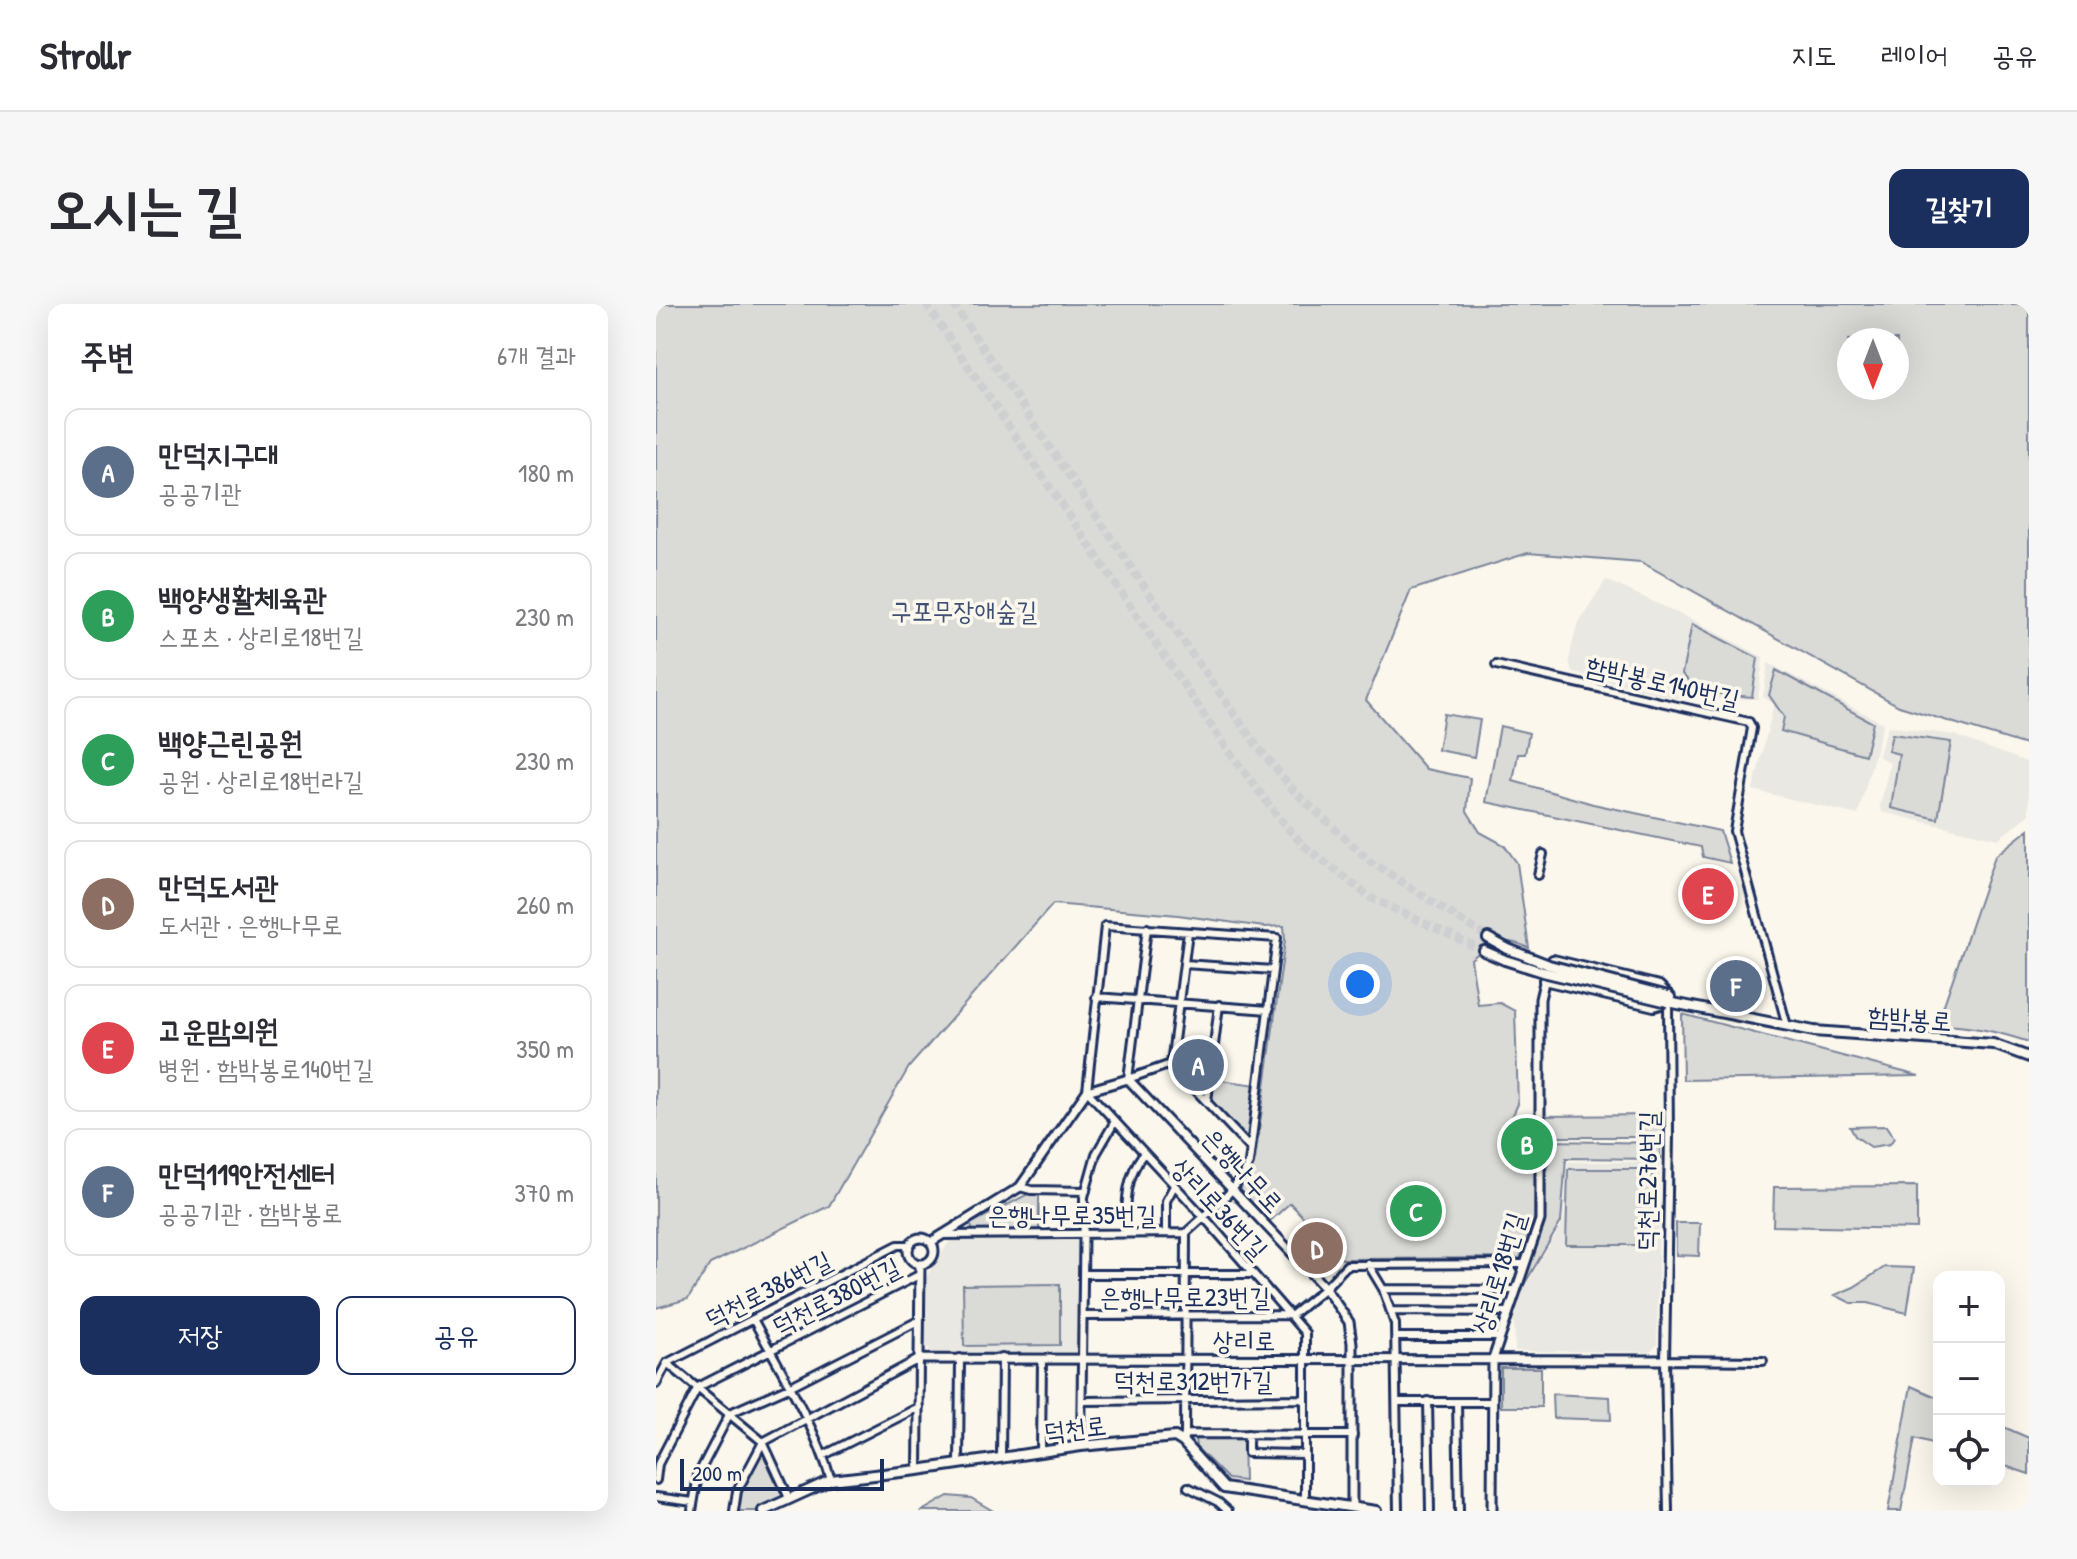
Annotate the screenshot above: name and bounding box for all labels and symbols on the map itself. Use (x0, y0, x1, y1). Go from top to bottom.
north arrow (1837, 328, 1909, 400)
park label: 구포무장애숲길 (891, 593, 1037, 628)
street label: 함박봉로140번길 (1583, 647, 1743, 717)
pin: E (1682, 864, 1734, 924)
pin: F (1710, 956, 1762, 1016)
your location (1340, 964, 1380, 1004)
street label: 함박봉로 (1867, 998, 1953, 1038)
pin: A (1172, 1035, 1224, 1095)
street label: 덕천로276번길 (1628, 1111, 1666, 1251)
pin: B (1501, 1114, 1553, 1174)
street label: 은행나무로 (1195, 1120, 1291, 1220)
street label: 상리로36번길 (1164, 1150, 1276, 1266)
pin: C (1390, 1181, 1442, 1241)
street label: 은행나무로35번길 (987, 1197, 1157, 1232)
street label: 상리로18번길 (1463, 1208, 1533, 1338)
pin: D (1291, 1218, 1343, 1278)
street label: 덕천로386번길 (699, 1242, 837, 1336)
street label: 덕천로380번길 (766, 1249, 906, 1343)
street label: 은행나무로23번길 (1100, 1279, 1270, 1314)
street label: 상리로 (1213, 1323, 1275, 1358)
street label: 덕천로312번가길 (1114, 1363, 1272, 1398)
street label: 덕천로 (1042, 1407, 1108, 1449)
scale bar (680, 1455, 884, 1491)

